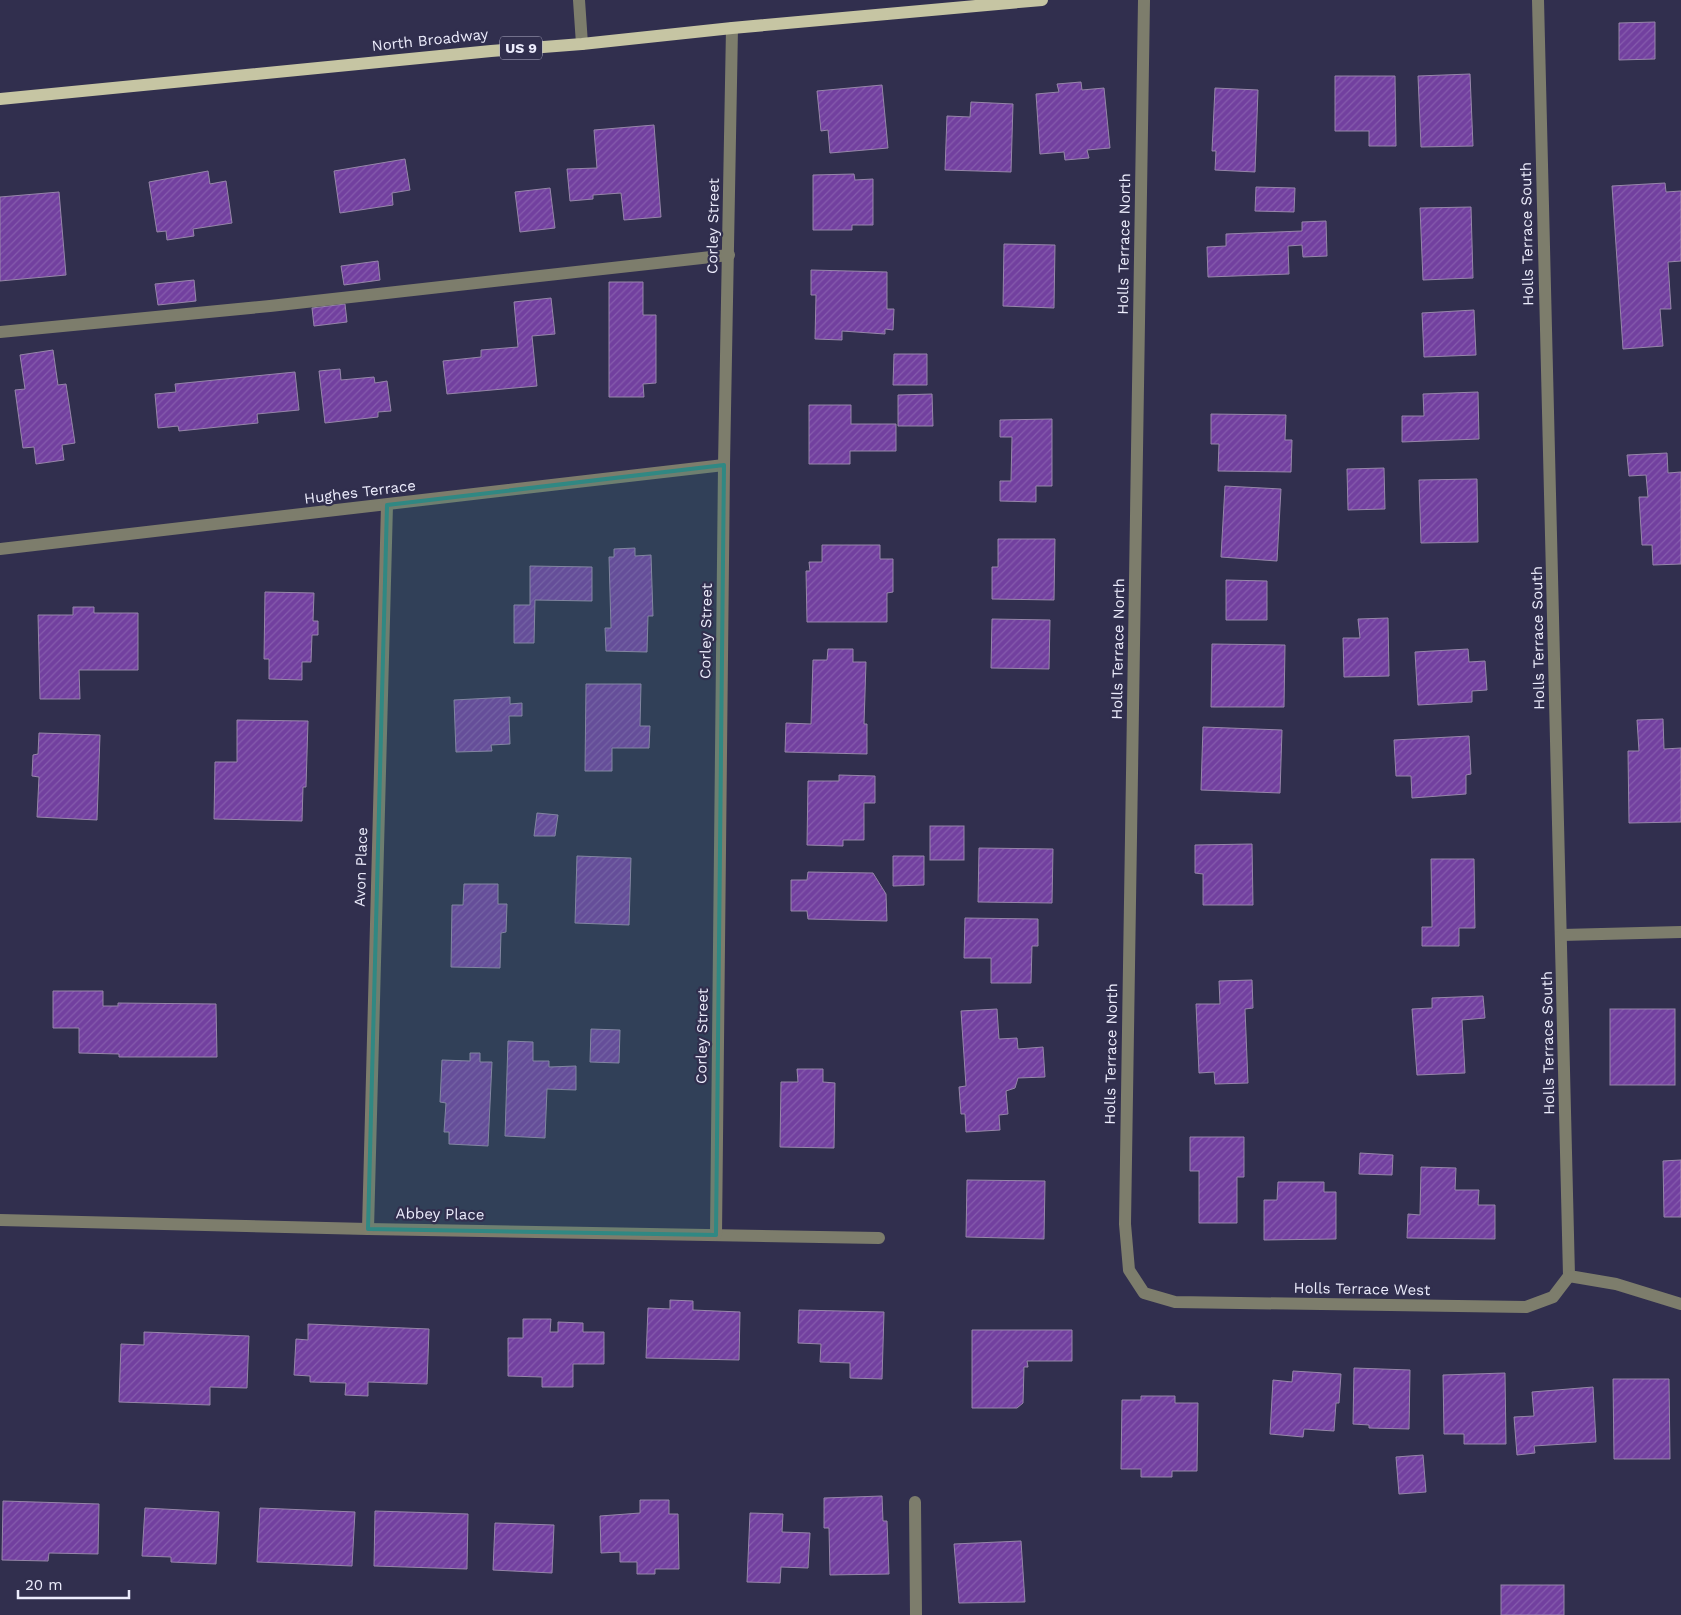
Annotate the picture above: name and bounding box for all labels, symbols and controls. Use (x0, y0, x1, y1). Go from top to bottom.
street label: North Broadway (371, 25, 489, 55)
road number: US 9 (500, 36, 542, 59)
street label: Holls Terrace South (1517, 162, 1537, 306)
street label: Holls Terrace North (1114, 173, 1134, 315)
street label: Corley Street (703, 177, 723, 274)
street label: Hughes Terrace (303, 476, 417, 508)
street label: Holls Terrace South (1528, 566, 1548, 710)
street label: Holls Terrace North (1108, 578, 1128, 720)
street label: Corley Street (696, 582, 716, 679)
street label: Avon Place (351, 827, 371, 907)
street label: Holls Terrace South (1538, 971, 1558, 1115)
street label: Holls Terrace North (1101, 983, 1121, 1125)
street label: Corley Street (692, 987, 712, 1084)
street label: Abbey Place (395, 1204, 485, 1224)
street label: Holls Terrace West (1293, 1279, 1431, 1299)
scale bar (18, 1568, 129, 1600)
text: 20 m (25, 1576, 63, 1594)

